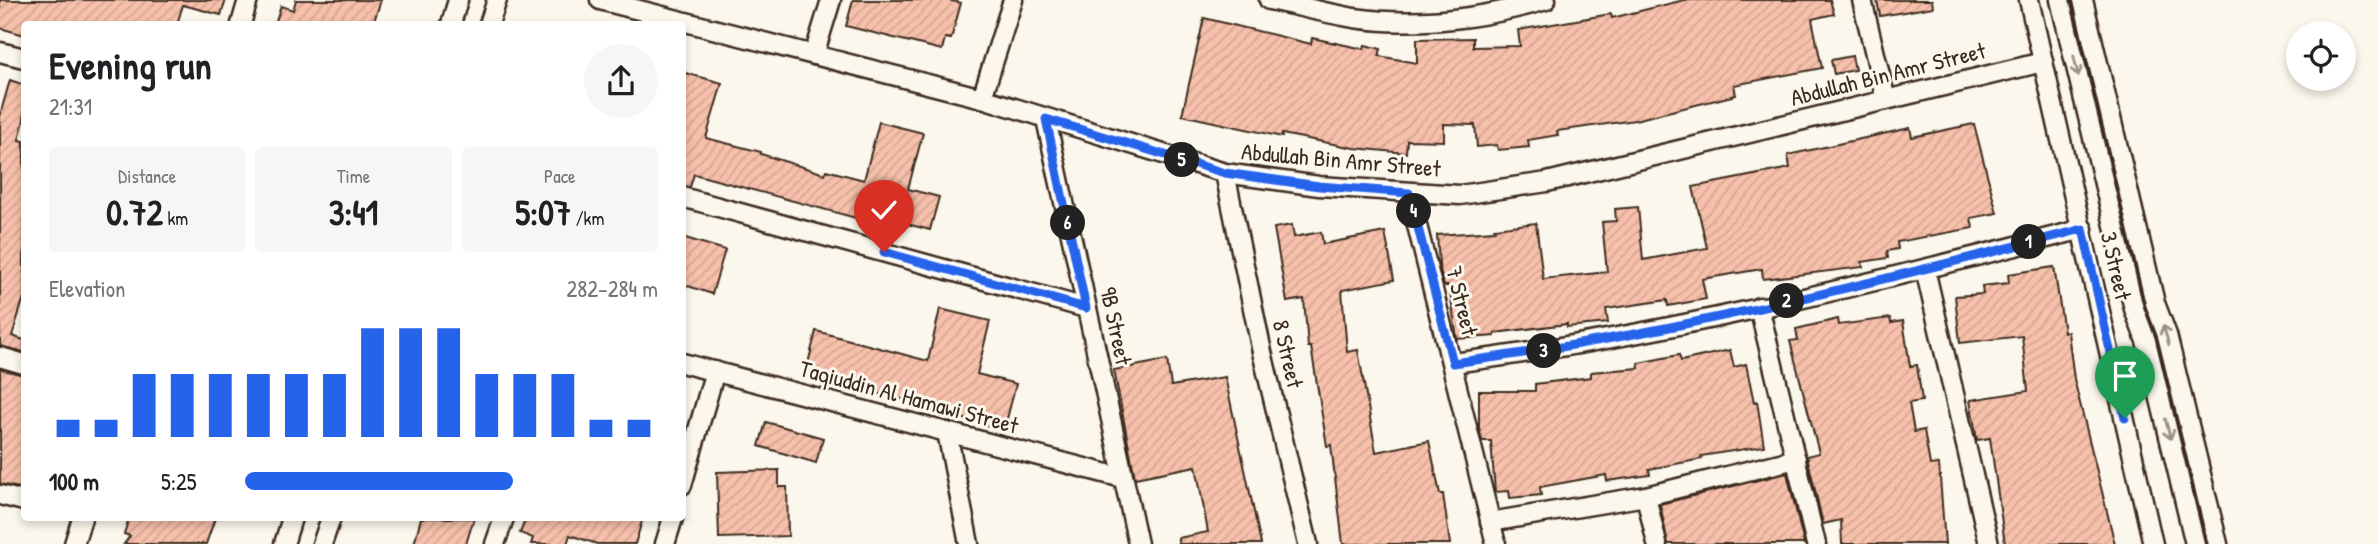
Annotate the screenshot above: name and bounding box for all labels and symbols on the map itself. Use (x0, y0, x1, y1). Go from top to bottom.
street label: Abdullah Bin Amr Street (1787, 34, 1990, 113)
one-way arrow (2070, 54, 2083, 77)
street label: Abdullah Bin Amr Street (1240, 135, 1443, 184)
pin: 5 (1164, 142, 1200, 178)
pin (854, 180, 914, 252)
pin: 4 (1396, 194, 1432, 228)
pin: 6 (1050, 206, 1086, 241)
pin: 1 (2011, 224, 2046, 260)
street label: 3 Street (2094, 229, 2140, 304)
street label: 7 Street (1439, 263, 1486, 340)
street label: 9B Street (1093, 284, 1140, 369)
pin: 2 (1770, 284, 1804, 318)
street label: 8 Street (1266, 317, 1312, 392)
one-way arrow (2159, 324, 2172, 346)
pin: 3 (1526, 334, 1562, 368)
pin (2095, 346, 2155, 418)
street label: Taqiuddin Al Hamawi Street (796, 352, 1023, 441)
one-way arrow (2162, 417, 2175, 440)

